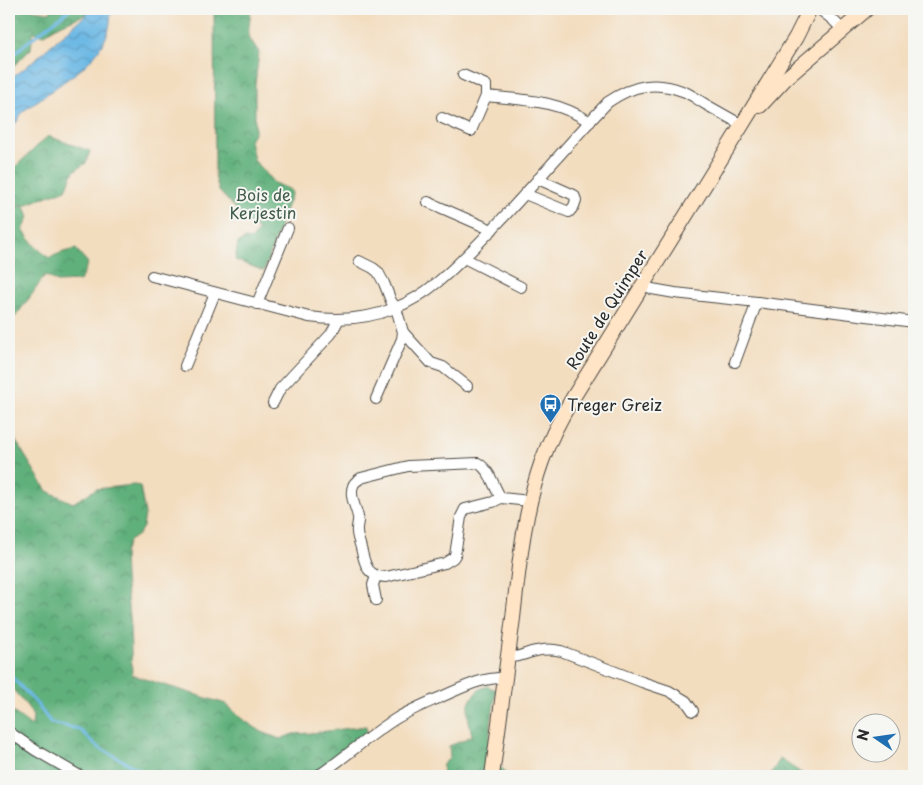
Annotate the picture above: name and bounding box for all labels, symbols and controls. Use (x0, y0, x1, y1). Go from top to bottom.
park label: Bois de Kerjestin (230, 182, 296, 224)
street label: Route de Quimper (559, 244, 653, 374)
bus stop icon: Treger Greiz (539, 392, 563, 423)
place label: Treger Greiz (567, 392, 662, 416)
north arrow (850, 712, 900, 762)
text: N (851, 727, 874, 743)

